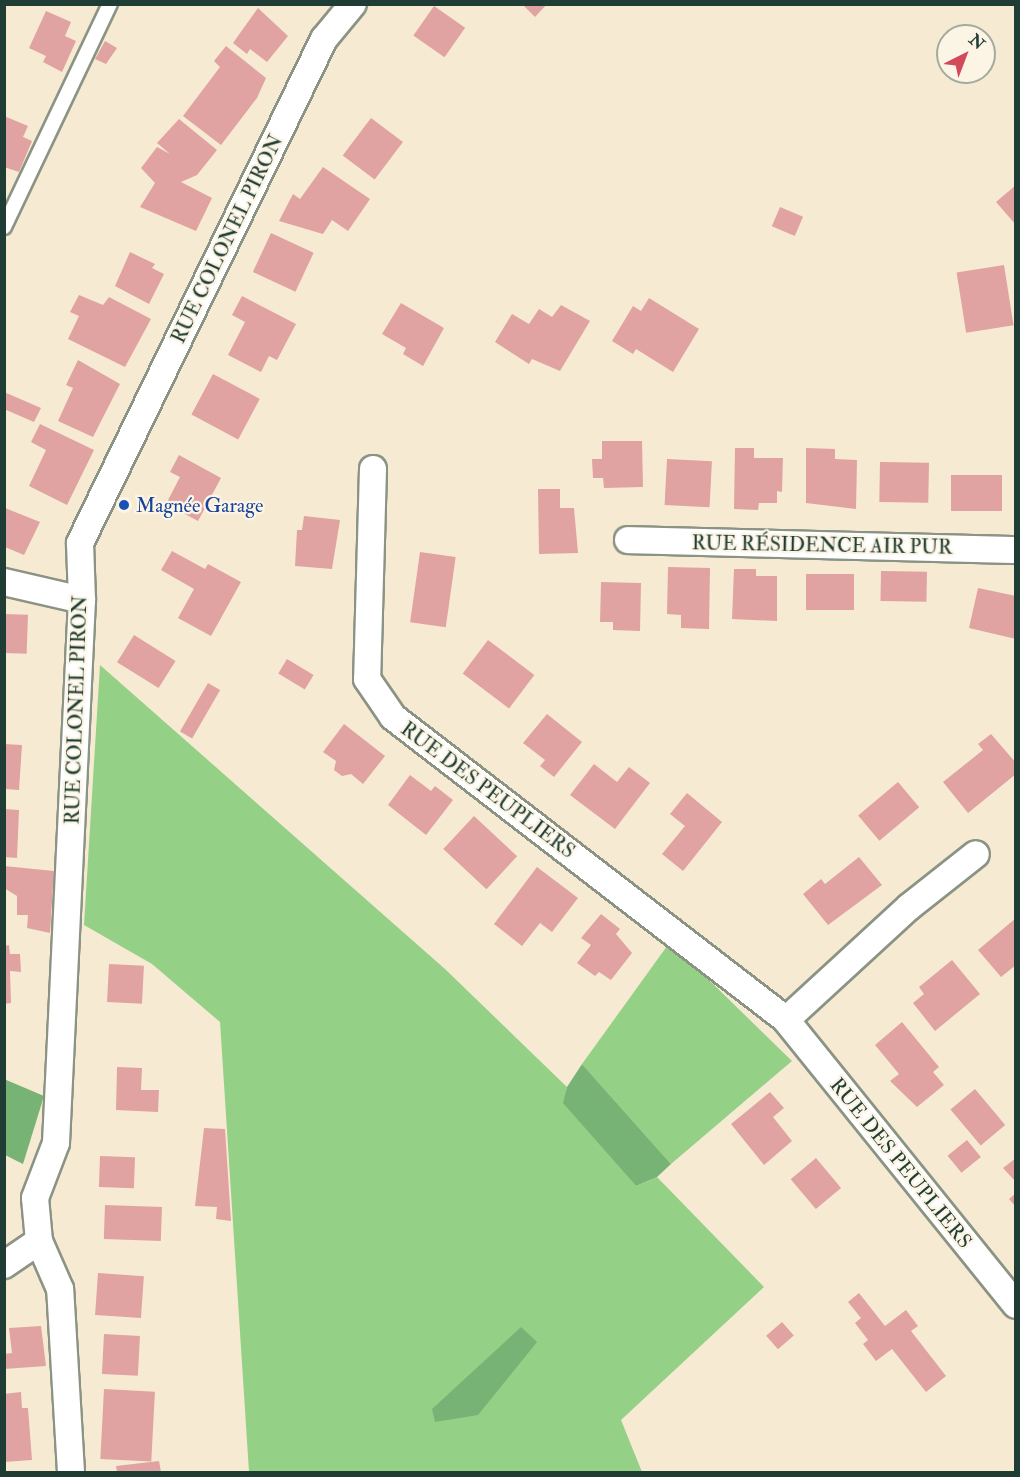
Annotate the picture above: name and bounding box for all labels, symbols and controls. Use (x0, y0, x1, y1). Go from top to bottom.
north arrow (936, 24, 996, 84)
text: N (965, 30, 989, 54)
street label: RUE COLONEL PIRON (166, 131, 288, 347)
place label: Magnée Garage (136, 493, 263, 517)
marker: Magnée Garage (117, 498, 131, 512)
street label: RUE RÉSIDENCE AIR PUR (692, 531, 952, 559)
street label: RUE COLONEL PIRON (60, 595, 92, 825)
street label: RUE DES PEUPLIERS (396, 717, 580, 863)
street label: RUE DES PEUPLIERS (825, 1073, 977, 1253)

